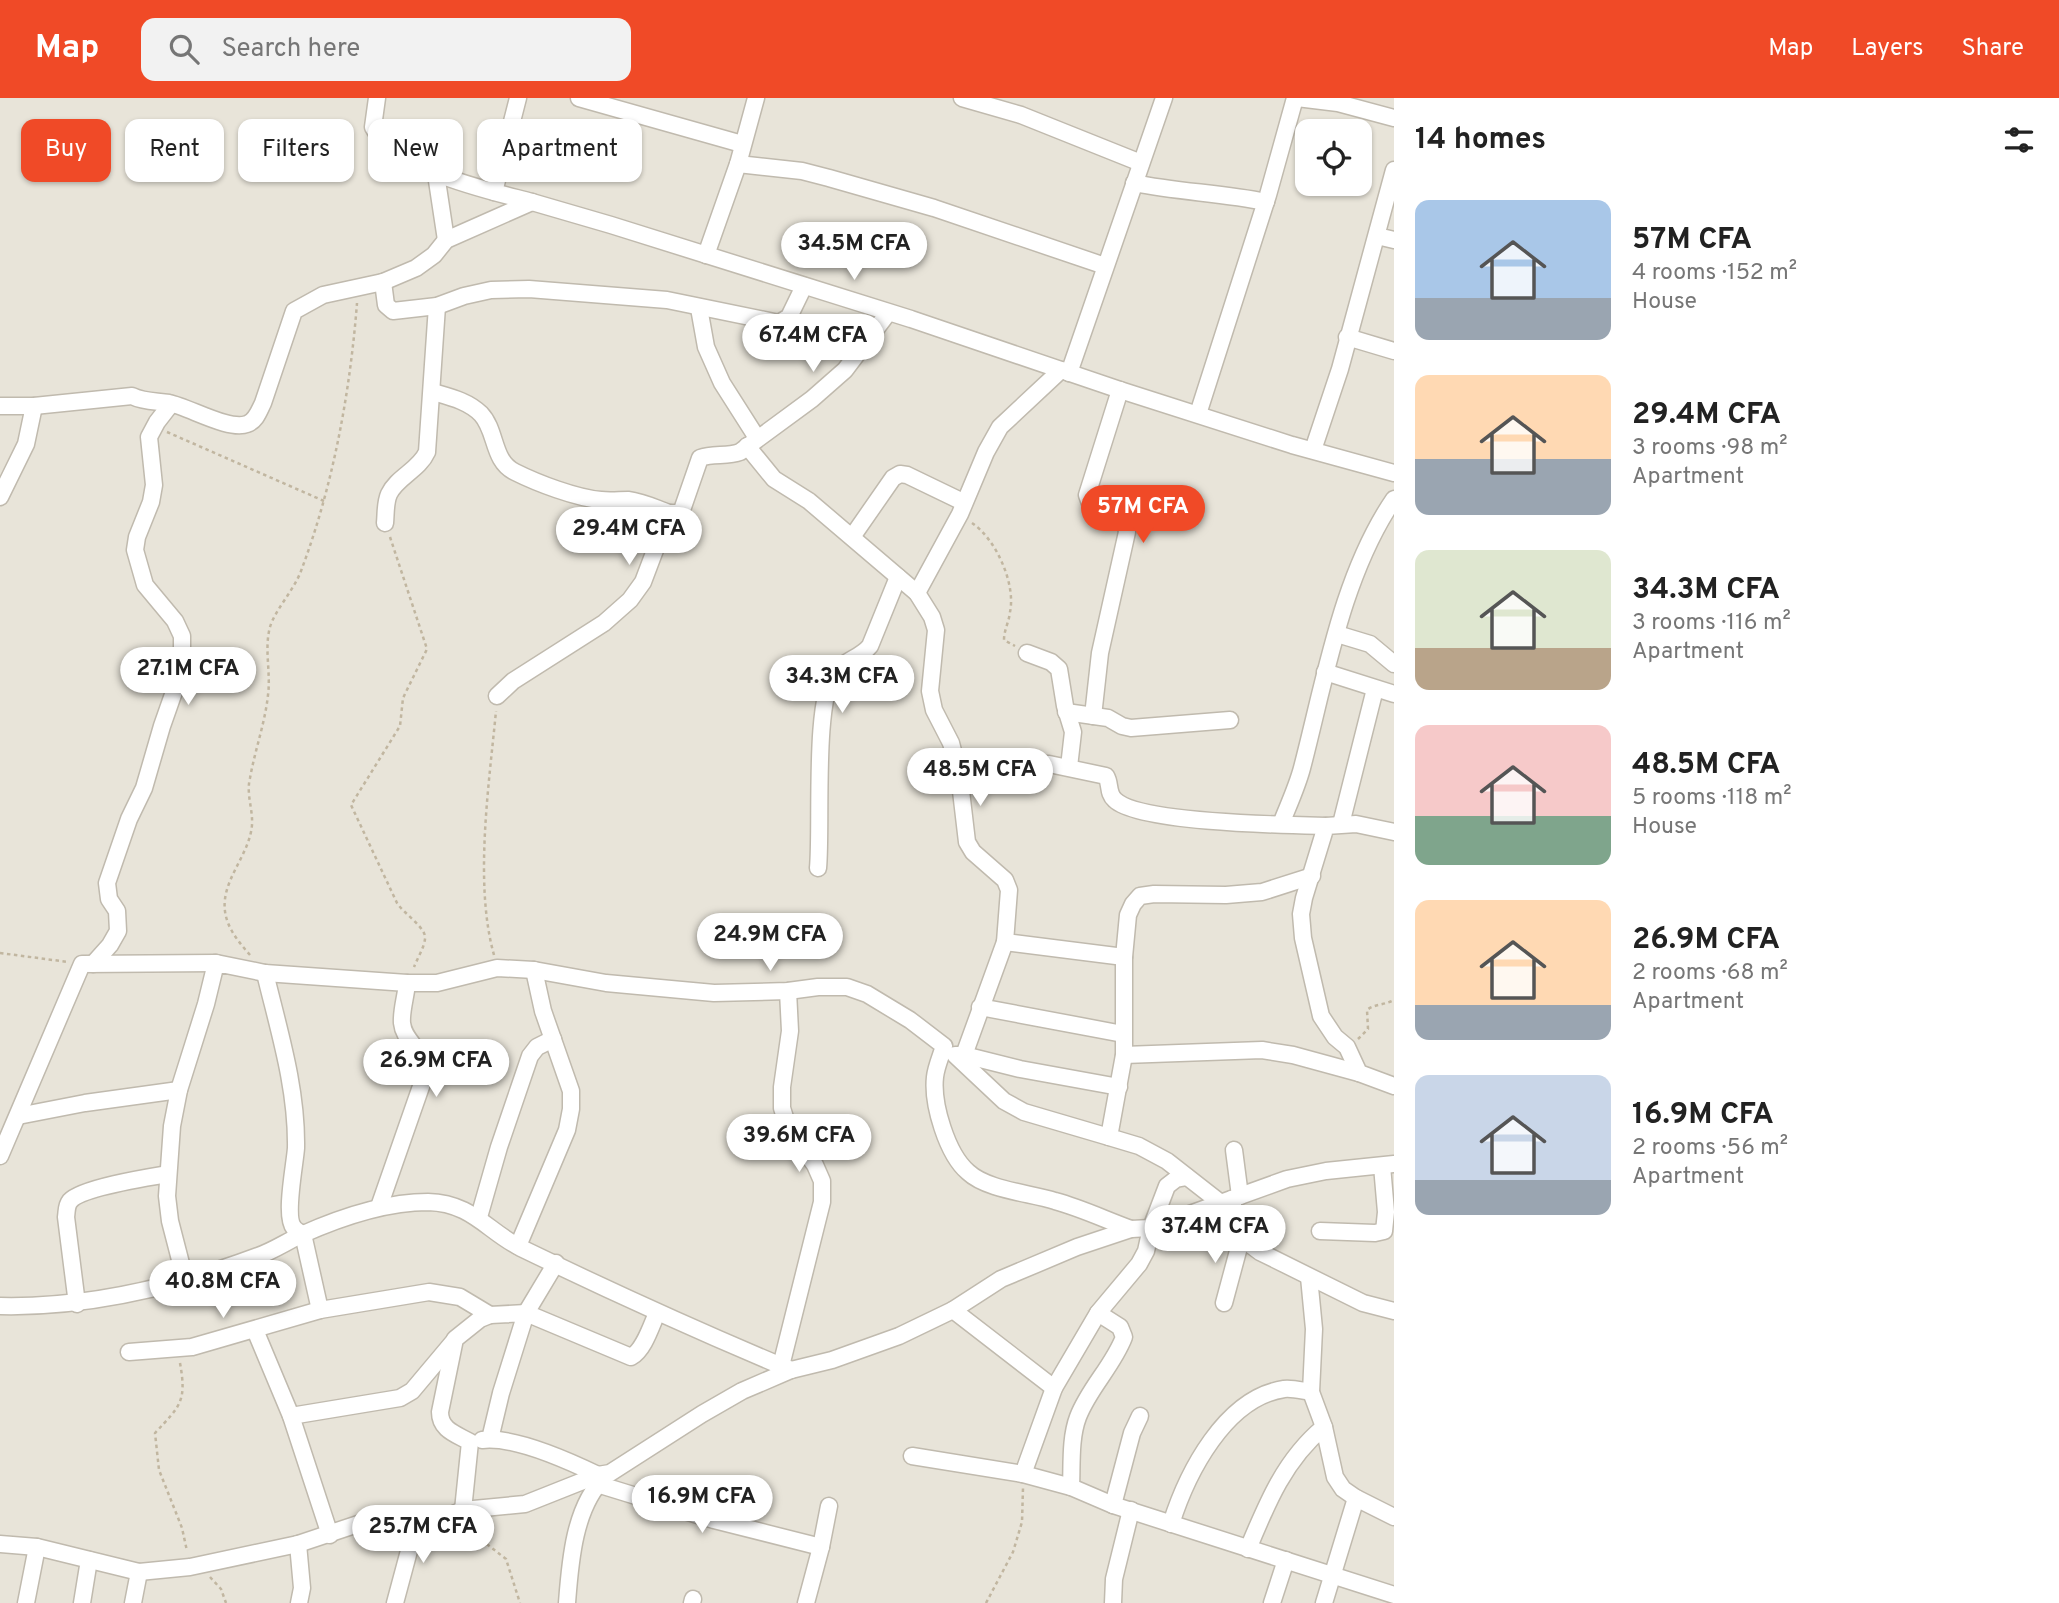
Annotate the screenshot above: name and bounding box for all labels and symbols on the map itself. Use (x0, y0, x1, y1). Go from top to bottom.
pin: 34.5M CFA (774, 222, 934, 282)
pin: 67.4M CFA (733, 314, 893, 374)
pin: 57M CFA (1078, 486, 1208, 545)
pin: 29.4M CFA (549, 508, 709, 567)
pin: 27.1M CFA (108, 648, 268, 707)
pin: 34.3M CFA (762, 656, 922, 715)
pin: 48.5M CFA (900, 748, 1060, 808)
pin: 24.9M CFA (690, 914, 850, 973)
pin: 26.9M CFA (356, 1040, 516, 1099)
pin: 39.6M CFA (719, 1114, 879, 1174)
pin: 37.4M CFA (1135, 1206, 1295, 1265)
pin: 40.8M CFA (143, 1260, 303, 1320)
pin: 16.9M CFA (622, 1476, 782, 1535)
pin: 25.7M CFA (343, 1506, 503, 1565)

